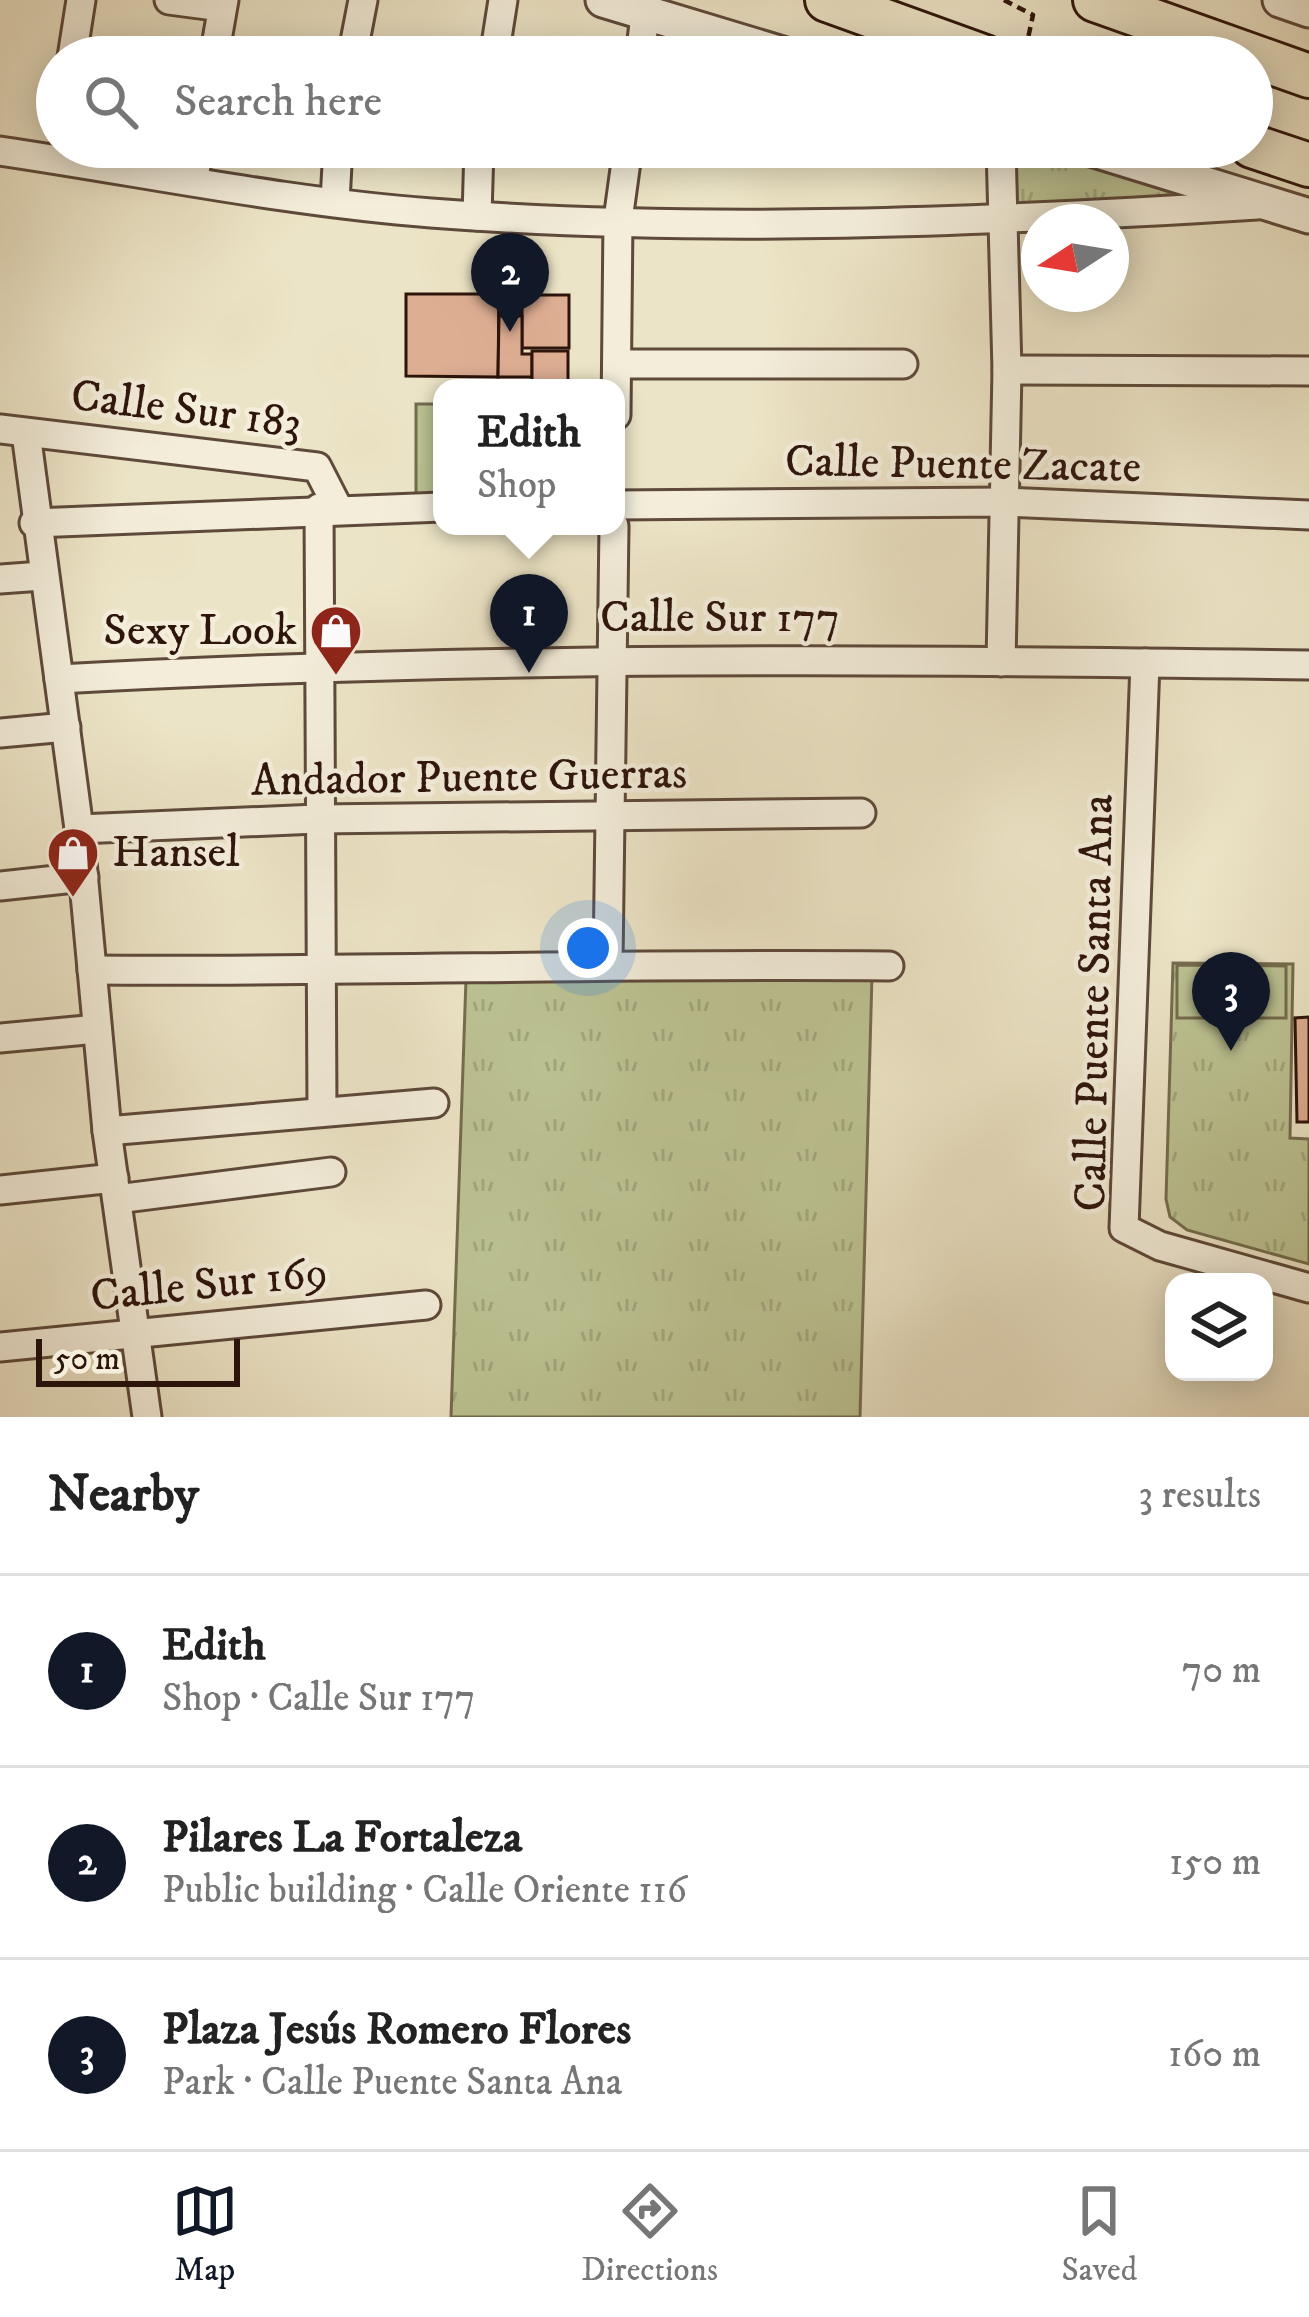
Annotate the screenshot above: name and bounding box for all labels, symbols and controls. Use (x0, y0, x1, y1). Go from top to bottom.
search box (36, 36, 1273, 168)
icon: search (78, 69, 144, 135)
text: Search here (174, 74, 382, 130)
north arrow (1021, 204, 1129, 312)
pin: 2 (471, 233, 549, 332)
street label: Calle Sur 183 (68, 368, 304, 452)
popup (433, 379, 625, 535)
text: Edith (477, 405, 581, 461)
street label: Calle Puente Zacate (784, 434, 1142, 496)
text: Shop (477, 461, 556, 510)
pin: 1 (490, 574, 568, 673)
street label: Calle Sur 177 (600, 590, 840, 646)
place label: Sexy Look (103, 603, 297, 659)
shop icon: Sexy Look (308, 603, 364, 677)
street label: Andador Puente Guerras (250, 746, 688, 810)
street label: Calle Puente Santa Ana (1063, 794, 1127, 1212)
shop icon: Hansel (45, 825, 101, 899)
place label: Hansel (112, 825, 240, 881)
your location (558, 918, 618, 978)
pin: 3 (1192, 952, 1270, 1051)
street label: Calle Sur 169 (88, 1245, 330, 1325)
map controls (1165, 1273, 1273, 1381)
button: layers (1165, 1273, 1273, 1381)
scale bar (36, 1333, 240, 1386)
text: 50 m (54, 1339, 120, 1380)
text: Nearby (48, 1463, 199, 1527)
text: 3 results (1138, 1471, 1261, 1520)
text: Edith (162, 1618, 266, 1674)
text: 1 (80, 1646, 94, 1695)
text: 70 m (1182, 1646, 1261, 1695)
text: Shop · Calle Sur 177 (162, 1674, 475, 1723)
text: Pilares La Fortaleza (162, 1810, 522, 1866)
text: 2 (77, 1838, 97, 1887)
text: 150 m (1169, 1838, 1261, 1887)
text: Public building · Calle Oriente 116 (162, 1866, 687, 1915)
text: Plaza Jesús Romero Flores (162, 2002, 631, 2058)
text: 3 (80, 2030, 94, 2079)
text: 160 m (1168, 2030, 1261, 2079)
text: Park · Calle Puente Santa Ana (162, 2058, 622, 2107)
tab: Map (172, 2178, 238, 2291)
tab: Directions (581, 2178, 718, 2291)
tab: Saved (1061, 2178, 1137, 2291)

